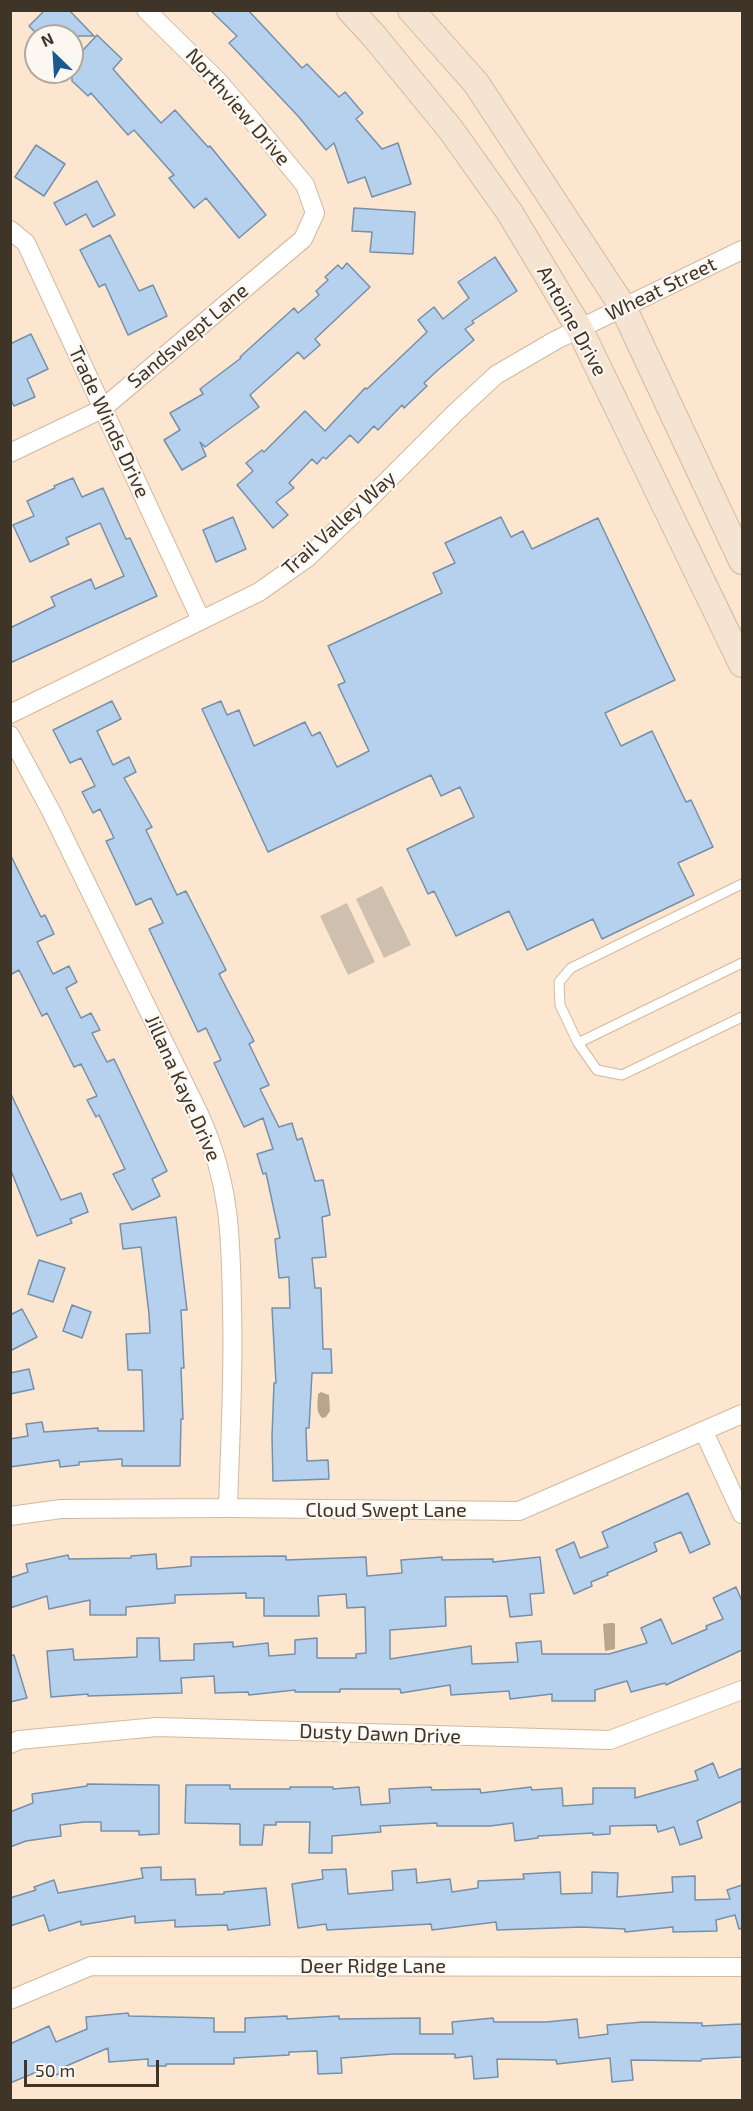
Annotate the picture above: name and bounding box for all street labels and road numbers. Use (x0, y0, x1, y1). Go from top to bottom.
street label: Northview Drive (181, 43, 295, 171)
street label: Wheat Street (602, 252, 720, 326)
street label: Antoine Drive (532, 262, 612, 380)
street label: Sandswept Lane (123, 279, 253, 393)
street label: Trade Winds Drive (63, 342, 155, 502)
street label: Trail Valley Way (277, 466, 401, 580)
street label: Jillana Kaye Drive (140, 1011, 226, 1165)
street label: Cloud Swept Lane (305, 1498, 467, 1522)
street label: Dusty Dawn Drive (299, 1719, 461, 1749)
street label: Deer Ridge Lane (300, 1954, 446, 1978)

